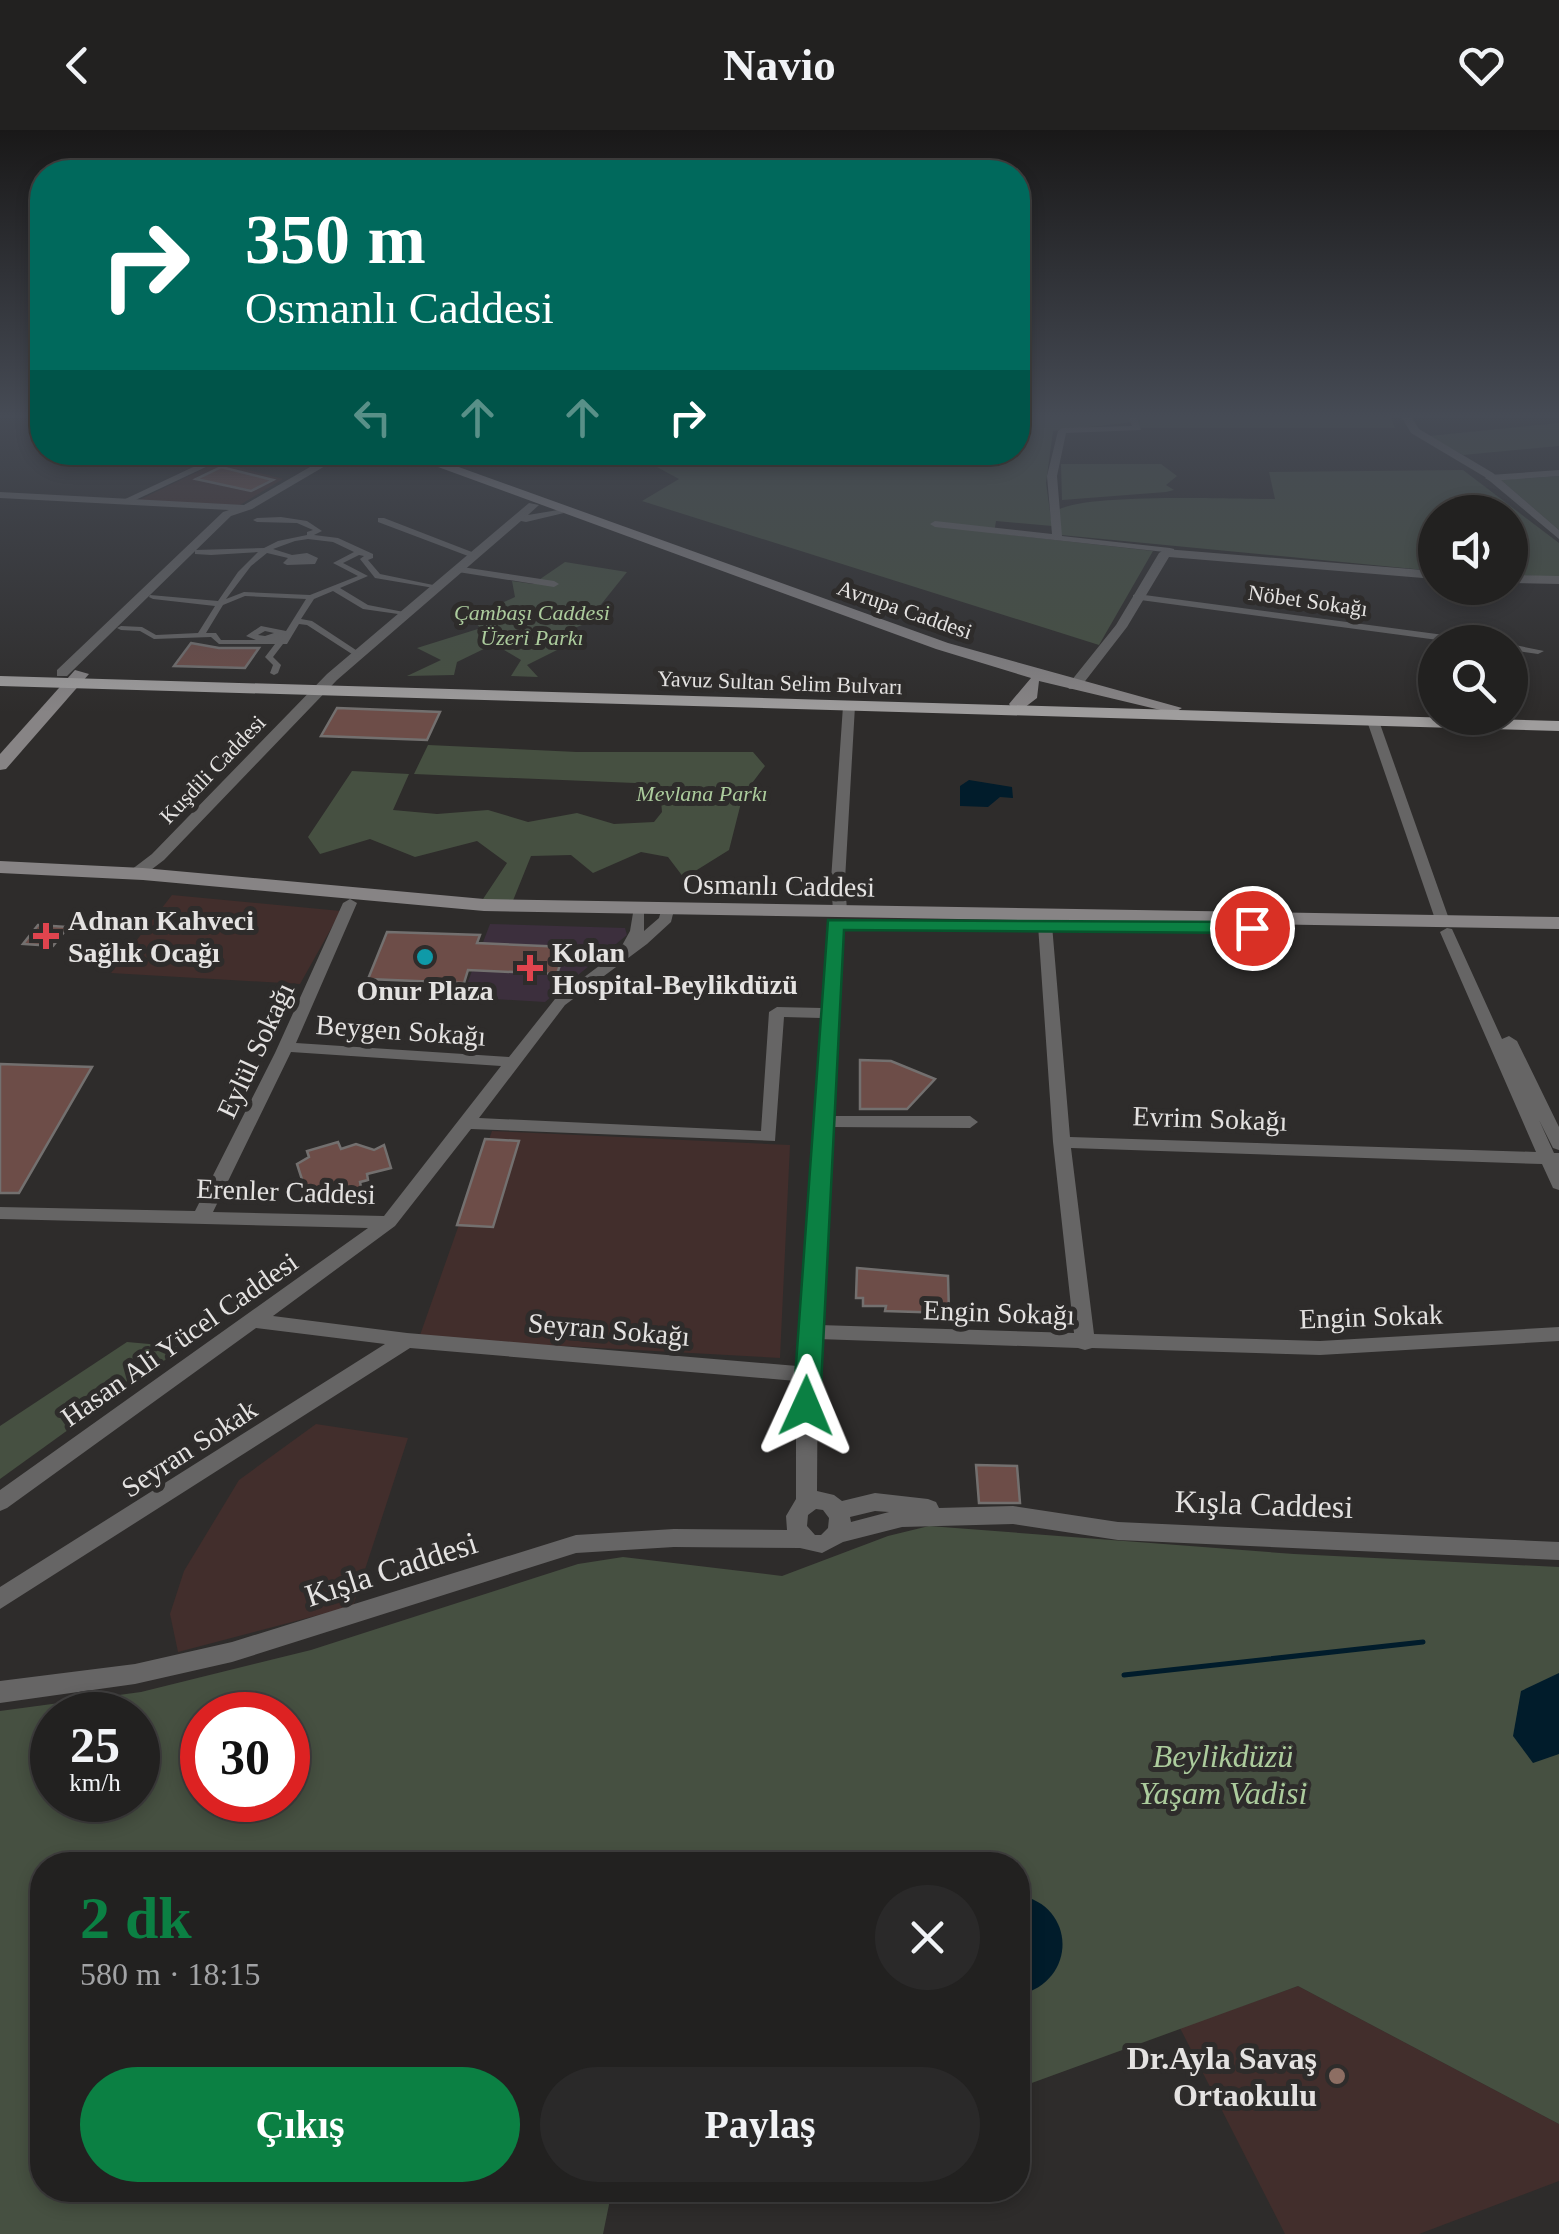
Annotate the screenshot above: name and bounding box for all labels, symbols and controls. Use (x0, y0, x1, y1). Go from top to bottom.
icon: back (50, 38, 105, 93)
icon: heart (1454, 38, 1509, 93)
text: Navio (723, 40, 836, 90)
icon: right (80, 200, 210, 330)
text: 350 m (245, 201, 426, 278)
text: Osmanlı Caddesi (245, 283, 554, 333)
icon: left (345, 390, 400, 445)
icon: ahead (450, 390, 505, 445)
icon: ahead (555, 390, 610, 445)
icon: right (660, 390, 715, 445)
map controls (1418, 495, 1528, 735)
button: sound (1418, 495, 1528, 605)
street label: Avrupa Caddesi (834, 575, 975, 644)
street label: Nöbet Sokağı (1247, 580, 1369, 621)
park label: Çambaşı Caddesi Üzeri Parkı (454, 600, 610, 650)
button: search (1418, 625, 1528, 735)
street label: Yavuz Sultan Selim Bulvarı (657, 666, 903, 699)
street label: Kuşdili Caddesi (154, 710, 270, 829)
park label: Mevlana Parkı (635, 781, 768, 806)
street label: Osmanlı Caddesi (683, 868, 876, 903)
pin (1210, 886, 1295, 971)
icon: arrive (1225, 901, 1280, 956)
place label: Adnan Kahveci Sağlık Ocağı (68, 905, 254, 968)
marker: Adnan Kahveci Sağlık Ocağı (33, 923, 59, 949)
place label: Kolan Hospital-Beylikdüzü (552, 937, 798, 1000)
marker: Onur Plaza (414, 946, 436, 968)
marker: Kolan Hospital-Beylikdüzü (517, 955, 543, 981)
place label: Onur Plaza (356, 975, 494, 1006)
street label: Eylül Sokağı (211, 978, 300, 1123)
street label: Beygen Sokağı (315, 1009, 487, 1052)
street label: Evrim Sokağı (1132, 1100, 1288, 1137)
street label: Erenler Caddesi (196, 1173, 376, 1210)
street label: Hasan Ali Yücel Caddesi (55, 1246, 304, 1433)
street label: Engin Sokağı (923, 1294, 1076, 1331)
street label: Engin Sokak (1299, 1298, 1443, 1335)
street label: Seyran Sokağı (527, 1307, 691, 1352)
position arrow (754, 1354, 858, 1458)
street label: Seyran Sokak (116, 1393, 263, 1504)
street label: Kışla Caddesi (1174, 1483, 1354, 1525)
street label: Kışla Caddesi (300, 1524, 482, 1614)
speed limit sign: 30 (180, 1692, 310, 1822)
text: 25 (70, 1717, 120, 1773)
park label: Beylikdüzü Yaşam Vadisi (1139, 1738, 1307, 1811)
text: km/h (69, 1769, 121, 1796)
text: 2 dk (80, 1885, 192, 1951)
button: close (875, 1885, 980, 1990)
text: 580 m · 18:15 (80, 1956, 260, 1992)
place label: Dr.Ayla Savaş Ortaokulu (1127, 2040, 1317, 2113)
marker: Dr.Ayla Savaş Ortaokulu (1326, 2065, 1348, 2087)
button: Çıkış (80, 2067, 520, 2182)
button: Paylaş (540, 2067, 980, 2182)

